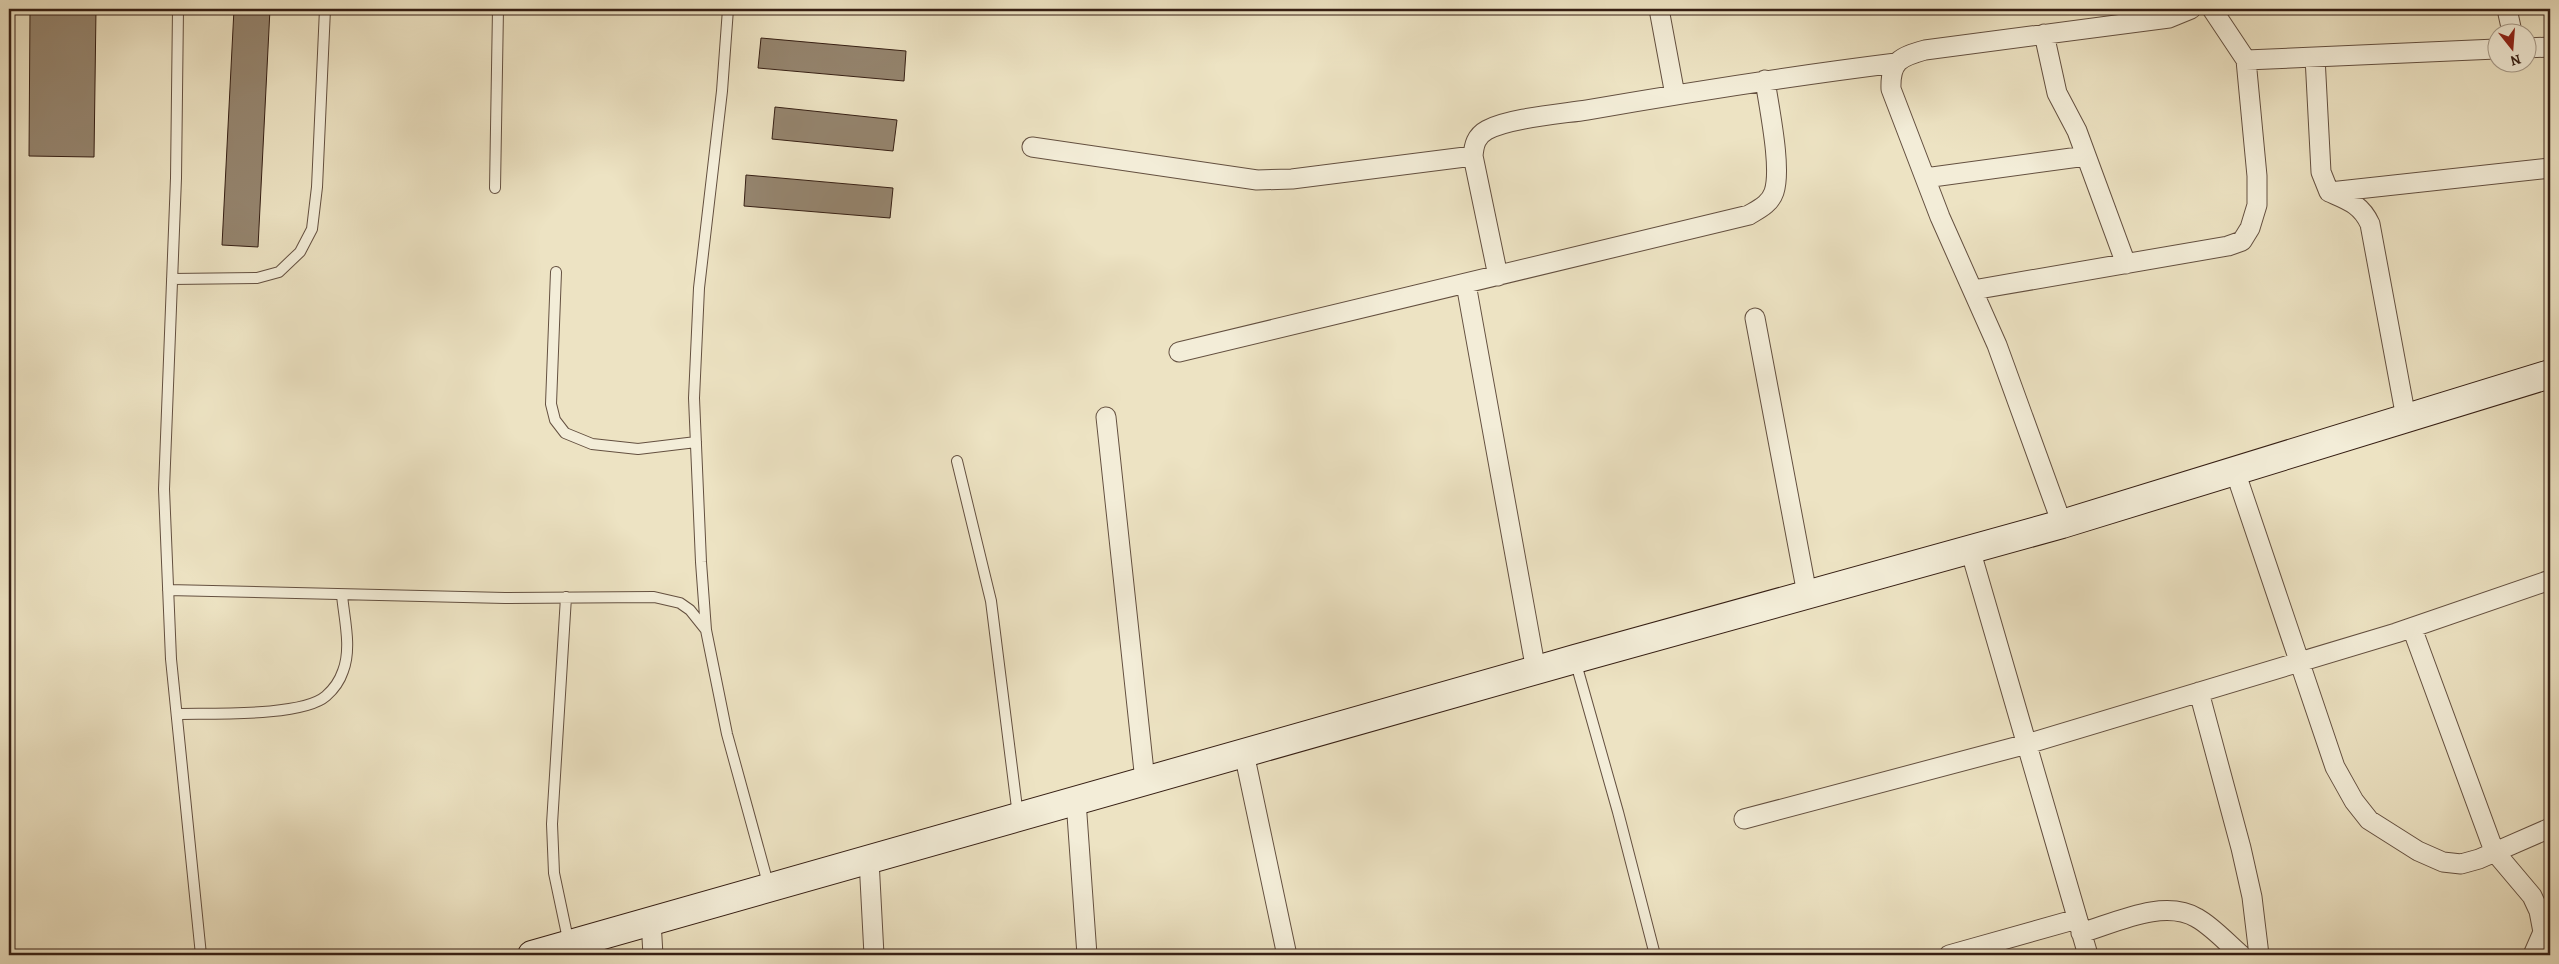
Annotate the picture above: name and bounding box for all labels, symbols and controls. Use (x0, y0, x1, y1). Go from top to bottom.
north arrow (2486, 22, 2536, 72)
text: N (2508, 49, 2523, 71)

